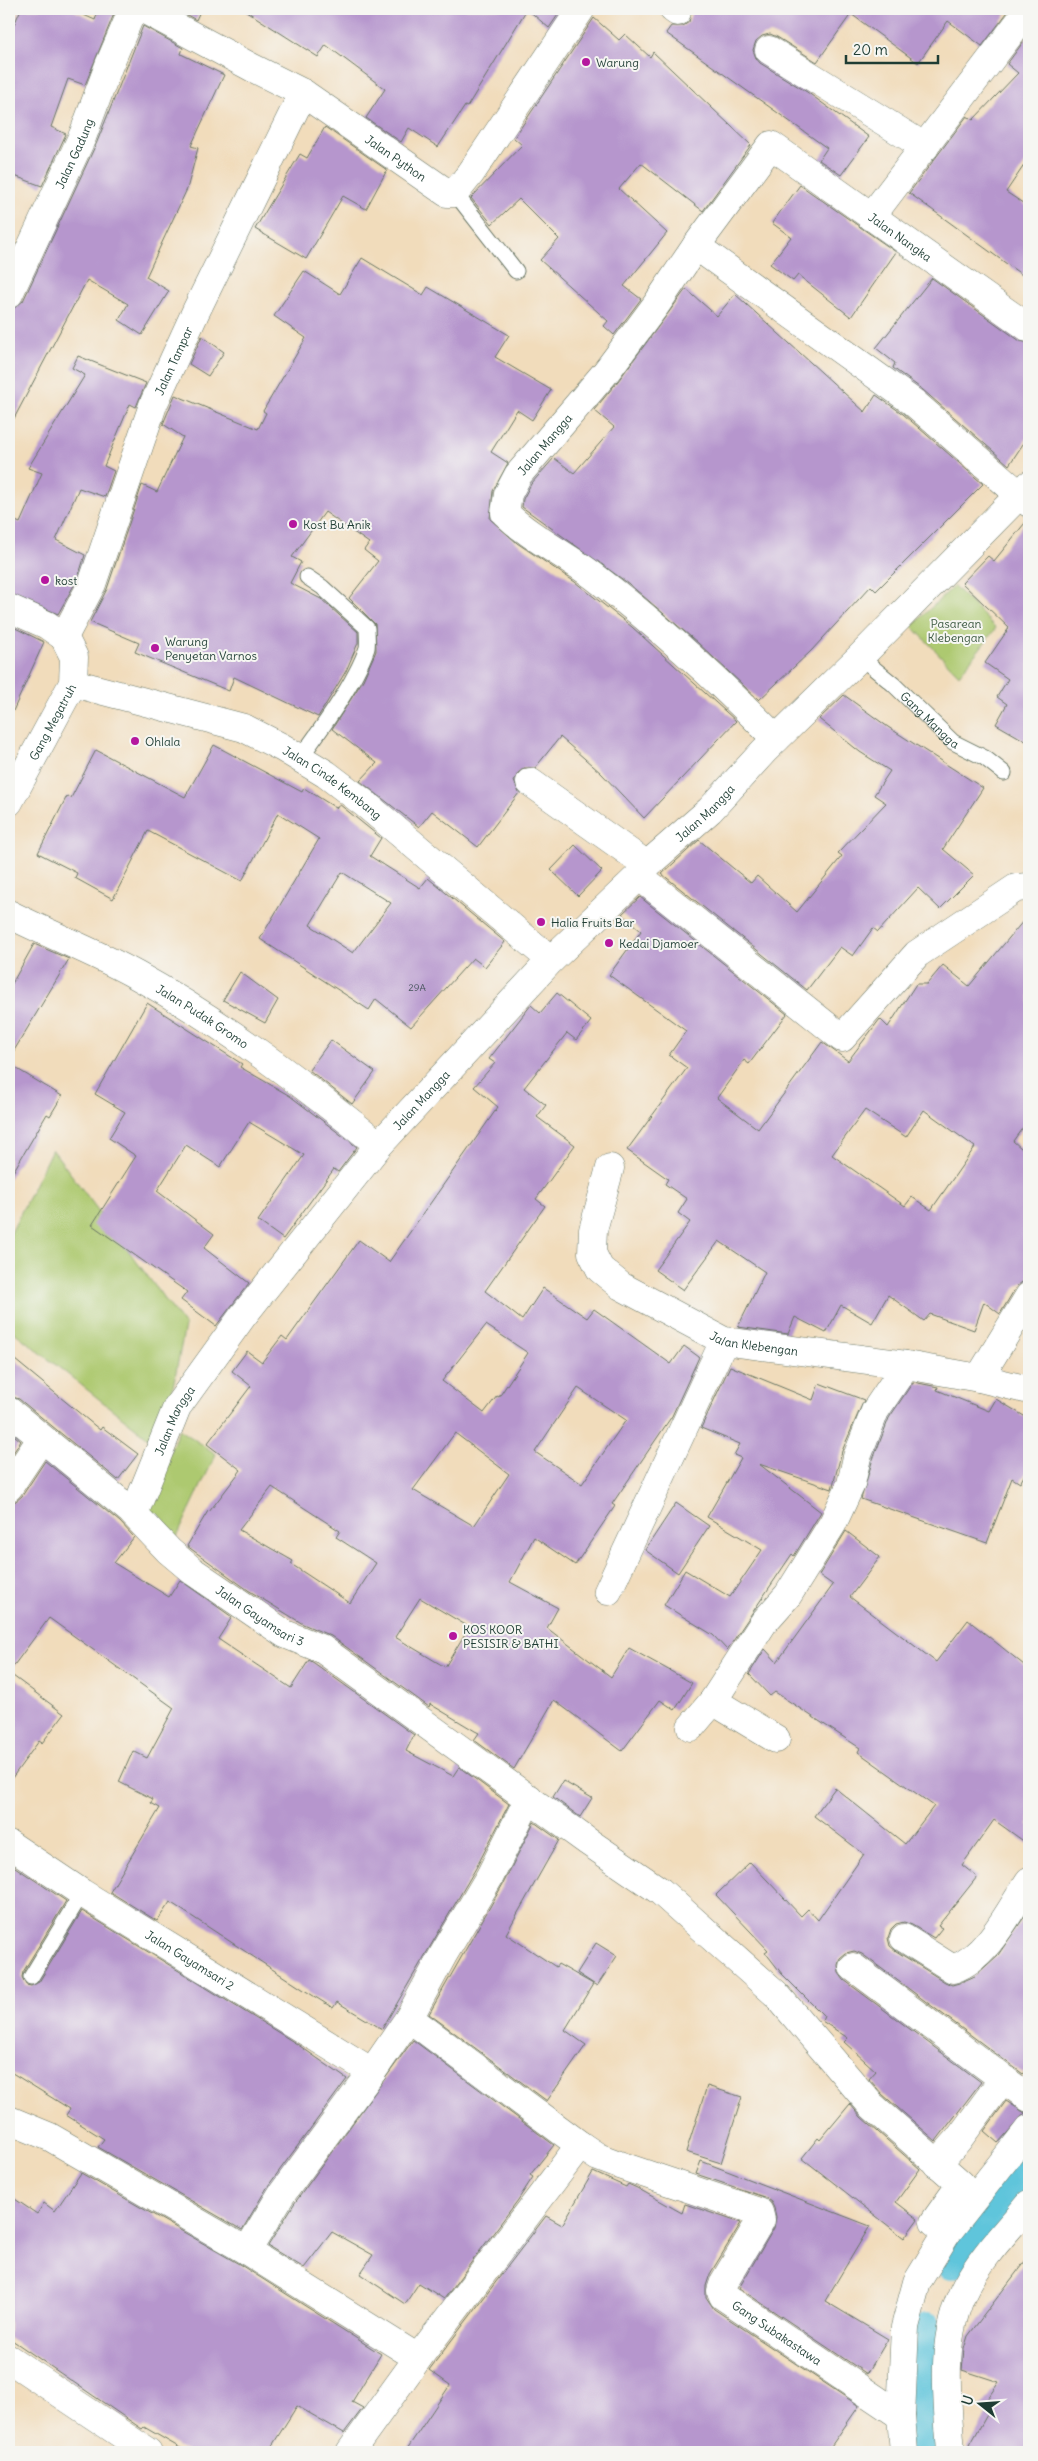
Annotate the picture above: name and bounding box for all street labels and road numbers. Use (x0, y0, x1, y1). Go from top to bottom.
street label: Jalan Gadung (52, 116, 96, 191)
street label: Jalan Python (363, 131, 430, 184)
street label: Jalan Nangka (866, 209, 935, 264)
street label: Jalan Tampar (151, 324, 196, 397)
street label: Jalan Mangga (514, 410, 575, 478)
street label: Gang Megatruh (25, 681, 79, 763)
street label: Gang Mangga (897, 688, 962, 751)
street label: Jalan Cinde Kembang (281, 742, 385, 822)
street label: Jalan Mangga (672, 781, 737, 844)
street label: Jalan Pudak Gromo (154, 981, 252, 1051)
street label: Jalan Mangga (390, 1067, 453, 1133)
street label: Jalan Klebengan (707, 1327, 799, 1358)
street label: Jalan Mangga (151, 1382, 198, 1457)
street label: Jalan Gayamsari 3 (213, 1582, 307, 1649)
street label: Jalan Gayamsari 2 (143, 1927, 238, 1993)
street label: Gang Subakastawa (729, 2297, 825, 2368)

